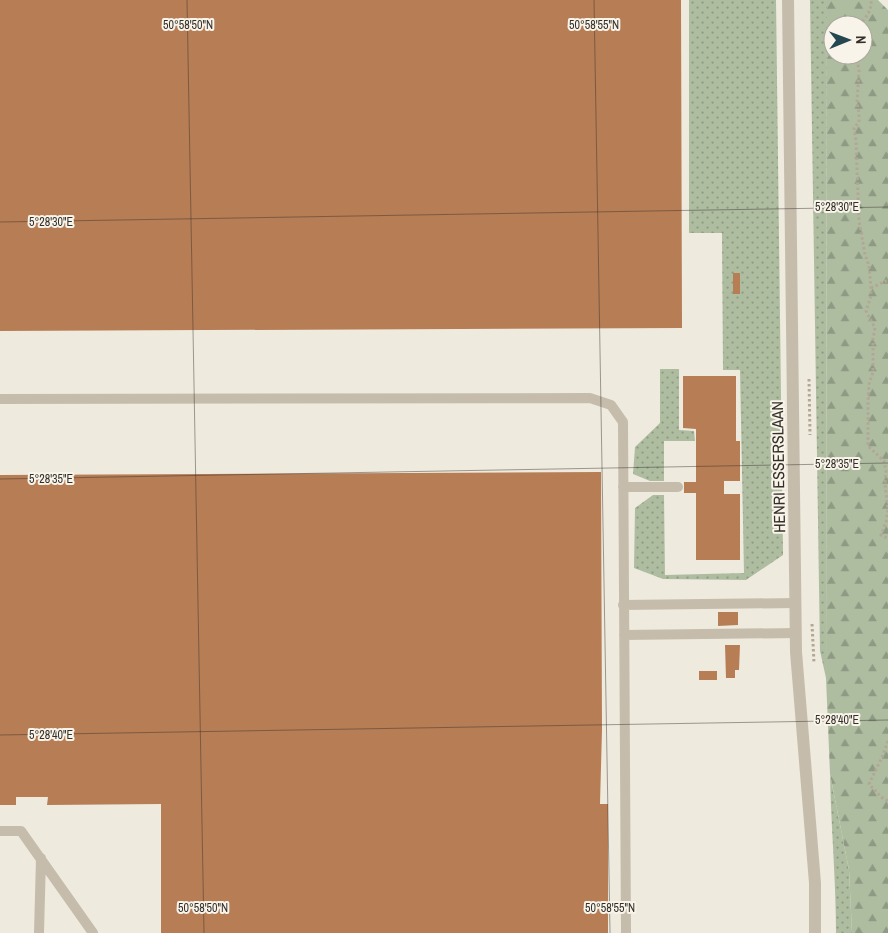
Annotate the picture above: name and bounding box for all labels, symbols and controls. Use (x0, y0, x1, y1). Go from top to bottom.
north arrow (823, 15, 873, 65)
text: 50°58'50"N (163, 17, 213, 33)
text: 50°58'55"N (569, 17, 619, 33)
text: N (852, 35, 870, 44)
text: 5°28'30"E (815, 199, 859, 215)
text: 5°28'30"E (29, 214, 73, 230)
street label: HENRI ESSERSLAAN (766, 401, 790, 533)
text: 5°28'35"E (815, 456, 859, 472)
text: 5°28'35"E (29, 471, 73, 487)
text: 5°28'40"E (815, 712, 859, 728)
text: 5°28'40"E (29, 727, 73, 743)
text: 50°58'50"N (178, 900, 228, 916)
text: 50°58'55"N (585, 900, 635, 916)

